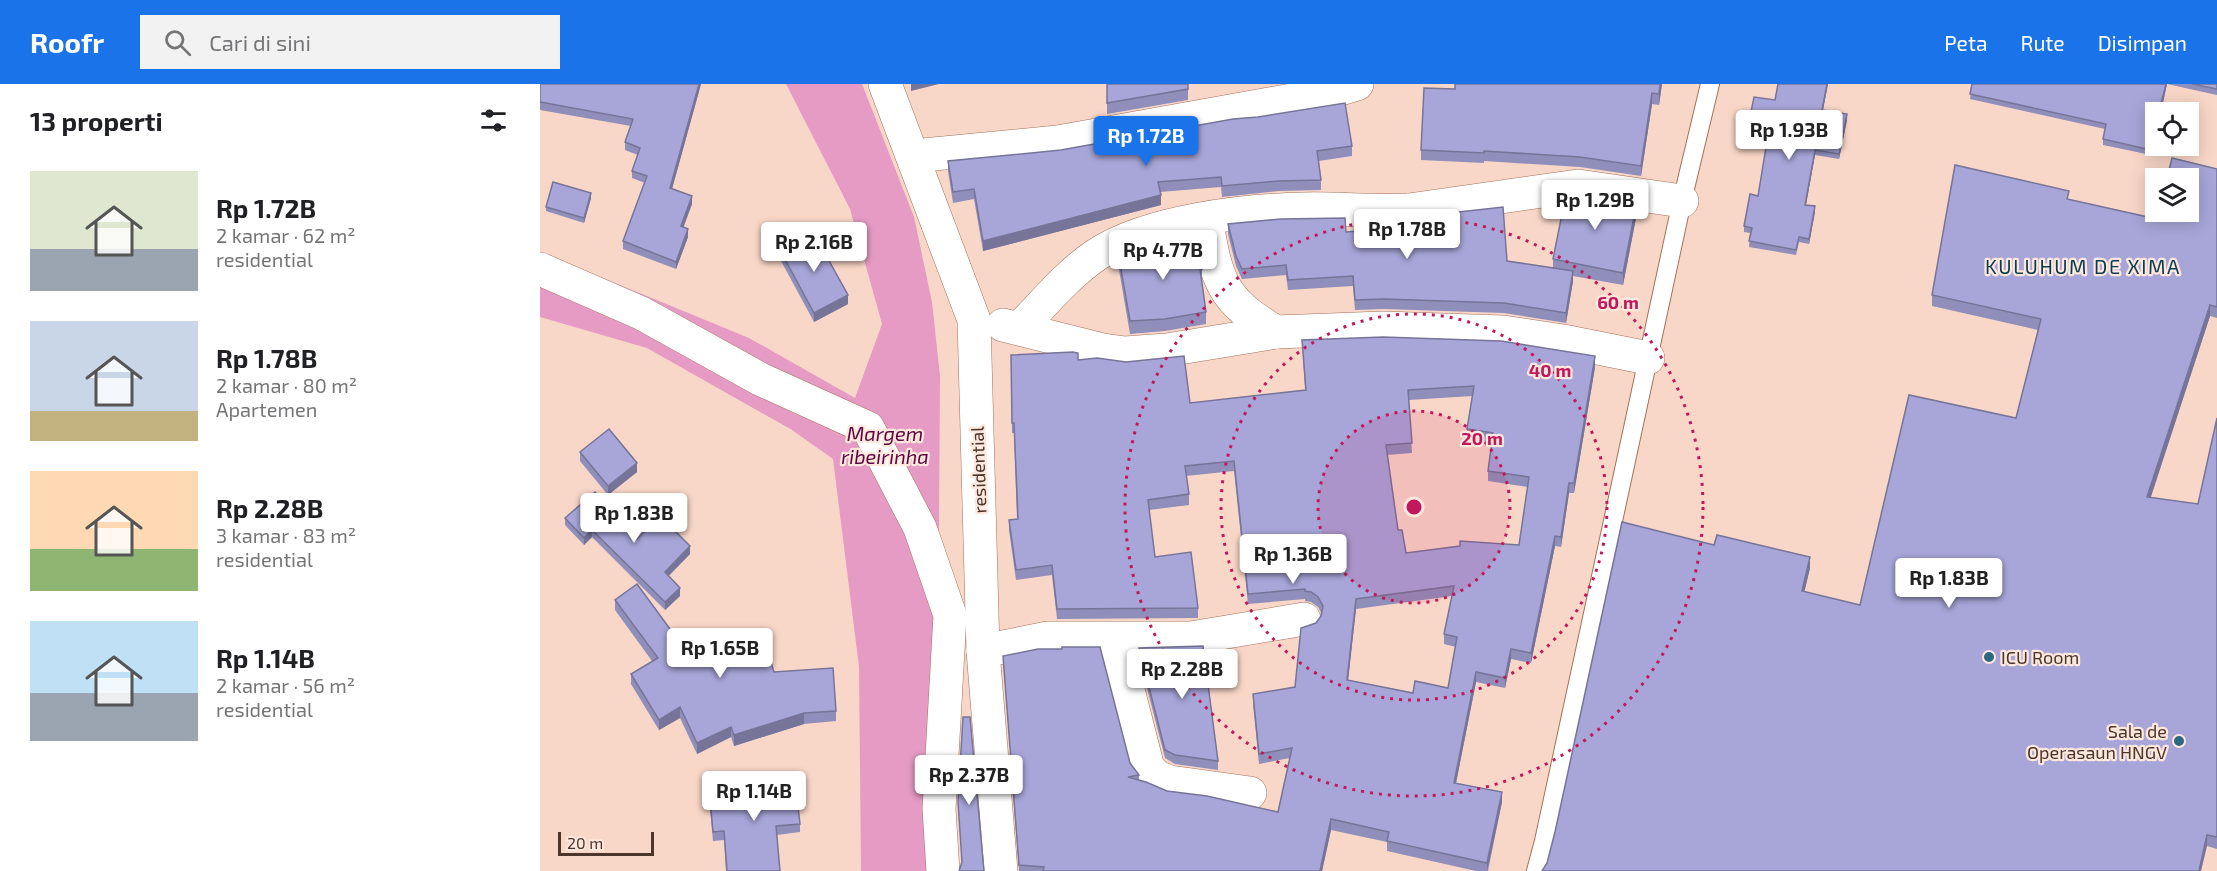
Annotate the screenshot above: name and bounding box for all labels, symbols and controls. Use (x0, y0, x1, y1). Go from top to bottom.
search box (140, 15, 560, 69)
text: Roofr (30, 25, 104, 59)
icon: search (161, 26, 194, 59)
text: Cari di sini (209, 29, 311, 55)
text: Peta (1944, 30, 1987, 55)
text: Rute (2020, 30, 2065, 55)
text: Disimpan (2098, 30, 2187, 55)
map controls (2145, 102, 2199, 222)
button: locate (2145, 102, 2199, 156)
icon: filters (477, 104, 510, 137)
text: 13 properti (30, 105, 163, 136)
pin: Rp 1.93B (1727, 110, 1851, 161)
pin: Rp 1.72B (1084, 116, 1208, 167)
text: Rp 1.93B (1750, 117, 1828, 141)
text: Rp 1.72B (1107, 123, 1185, 147)
button: layers (2145, 168, 2199, 222)
pin: Rp 1.29B (1533, 180, 1657, 231)
text: Rp 1.29B (1556, 187, 1635, 211)
text: Rp 1.72B (216, 192, 316, 223)
icon: home (78, 195, 150, 267)
pin: Rp 1.78B (1345, 209, 1469, 260)
text: Rp 1.78B (1368, 216, 1446, 240)
pin: Rp 2.16B (752, 222, 876, 273)
text: 2 kamar · 62 m² (216, 223, 356, 247)
text: Rp 2.16B (775, 229, 853, 253)
pin: Rp 4.77B (1101, 230, 1225, 281)
text: Rp 4.77B (1123, 237, 1203, 261)
text: residential (216, 247, 313, 271)
district label: KULUHUM DE XIMA (1985, 254, 2181, 278)
text: 60 m (1597, 291, 1639, 313)
text: Rp 1.78B (216, 342, 317, 373)
icon: home (78, 345, 150, 417)
text: 40 m (1529, 359, 1571, 381)
text: 2 kamar · 80 m² (216, 373, 357, 397)
text: Apartemen (216, 397, 317, 421)
water label: Margem ribeirinha (841, 421, 929, 468)
street label: residential (965, 425, 991, 514)
text: 20 m (1461, 427, 1503, 449)
text: Rp 2.28B (216, 492, 323, 523)
pin: Rp 1.83B (572, 493, 696, 544)
icon: home (78, 495, 150, 567)
centre of rings (1404, 497, 1424, 517)
text: Rp 1.83B (594, 500, 674, 524)
text: 3 kamar · 83 m² (216, 523, 356, 547)
pin: Rp 1.36B (1231, 534, 1355, 585)
text: Rp 1.36B (1254, 541, 1332, 565)
text: residential (216, 547, 313, 571)
pin: Rp 1.83B (1887, 558, 2011, 609)
text: Rp 1.83B (1909, 565, 1989, 589)
pin: Rp 1.65B (658, 628, 782, 679)
text: Rp 1.65B (681, 635, 759, 659)
text: Rp 1.14B (216, 642, 315, 673)
icon: home (78, 645, 150, 717)
place label: ICU Room (2001, 646, 2079, 668)
pin: Rp 2.28B (1120, 649, 1244, 700)
marker: ICU Room (1982, 650, 1996, 664)
text: Rp 2.28B (1141, 656, 1223, 680)
text: 2 kamar · 56 m² (216, 673, 355, 697)
text: residential (216, 697, 313, 721)
place label: Sala de Operasaun HNGV (2027, 720, 2167, 763)
marker: Sala de Operasaun HNGV (2172, 734, 2186, 748)
pin: Rp 2.37B (907, 755, 1031, 806)
text: Rp 2.37B (929, 762, 1009, 786)
pin: Rp 1.14B (692, 771, 816, 822)
text: Rp 1.14B (716, 778, 792, 802)
scale bar (558, 829, 654, 856)
text: 20 m (567, 833, 603, 852)

